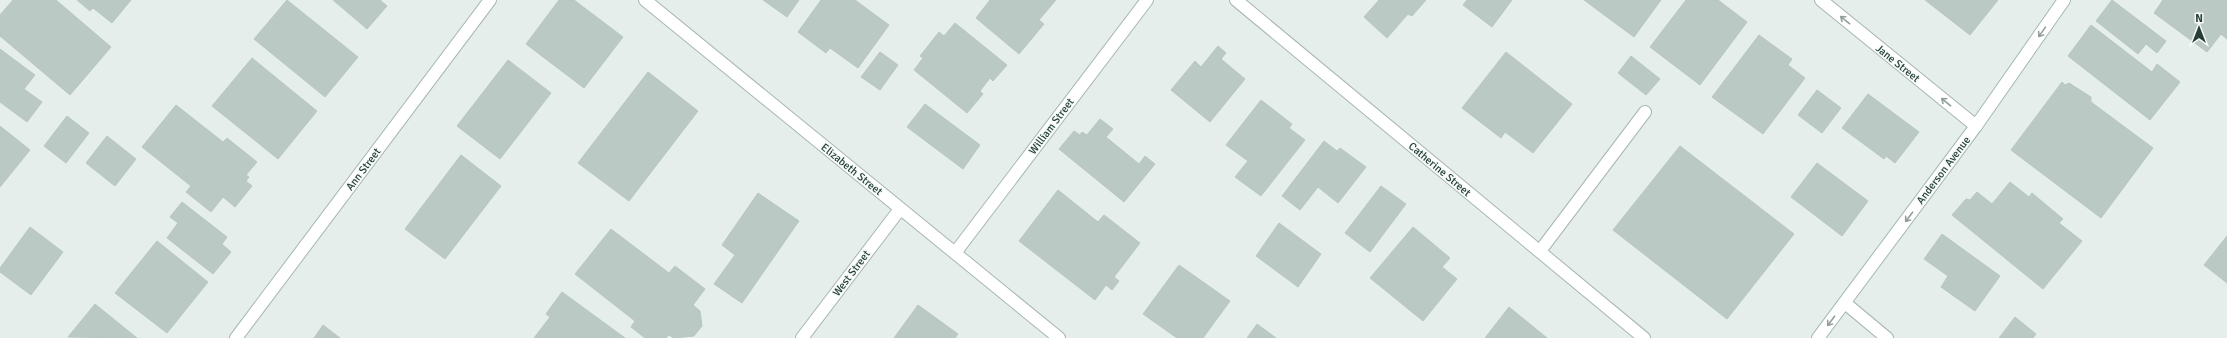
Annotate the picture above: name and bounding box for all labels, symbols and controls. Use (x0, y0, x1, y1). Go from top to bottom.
north arrow (2179, 8, 2219, 48)
text: N (2195, 12, 2203, 25)
one-way arrow (1840, 15, 1850, 24)
one-way arrow (2038, 26, 2046, 37)
street label: Jane Street (1873, 42, 1922, 85)
street label: William Street (1026, 96, 1077, 157)
one-way arrow (1940, 97, 1951, 106)
street label: Anderson Avenue (1914, 134, 1973, 207)
street label: Catherine Street (1406, 140, 1474, 199)
street label: Elizabeth Street (818, 141, 885, 198)
street label: Ann Street (343, 145, 384, 193)
one-way arrow (1904, 211, 1913, 222)
street label: West Street (830, 248, 873, 299)
one-way arrow (1827, 315, 1835, 326)

